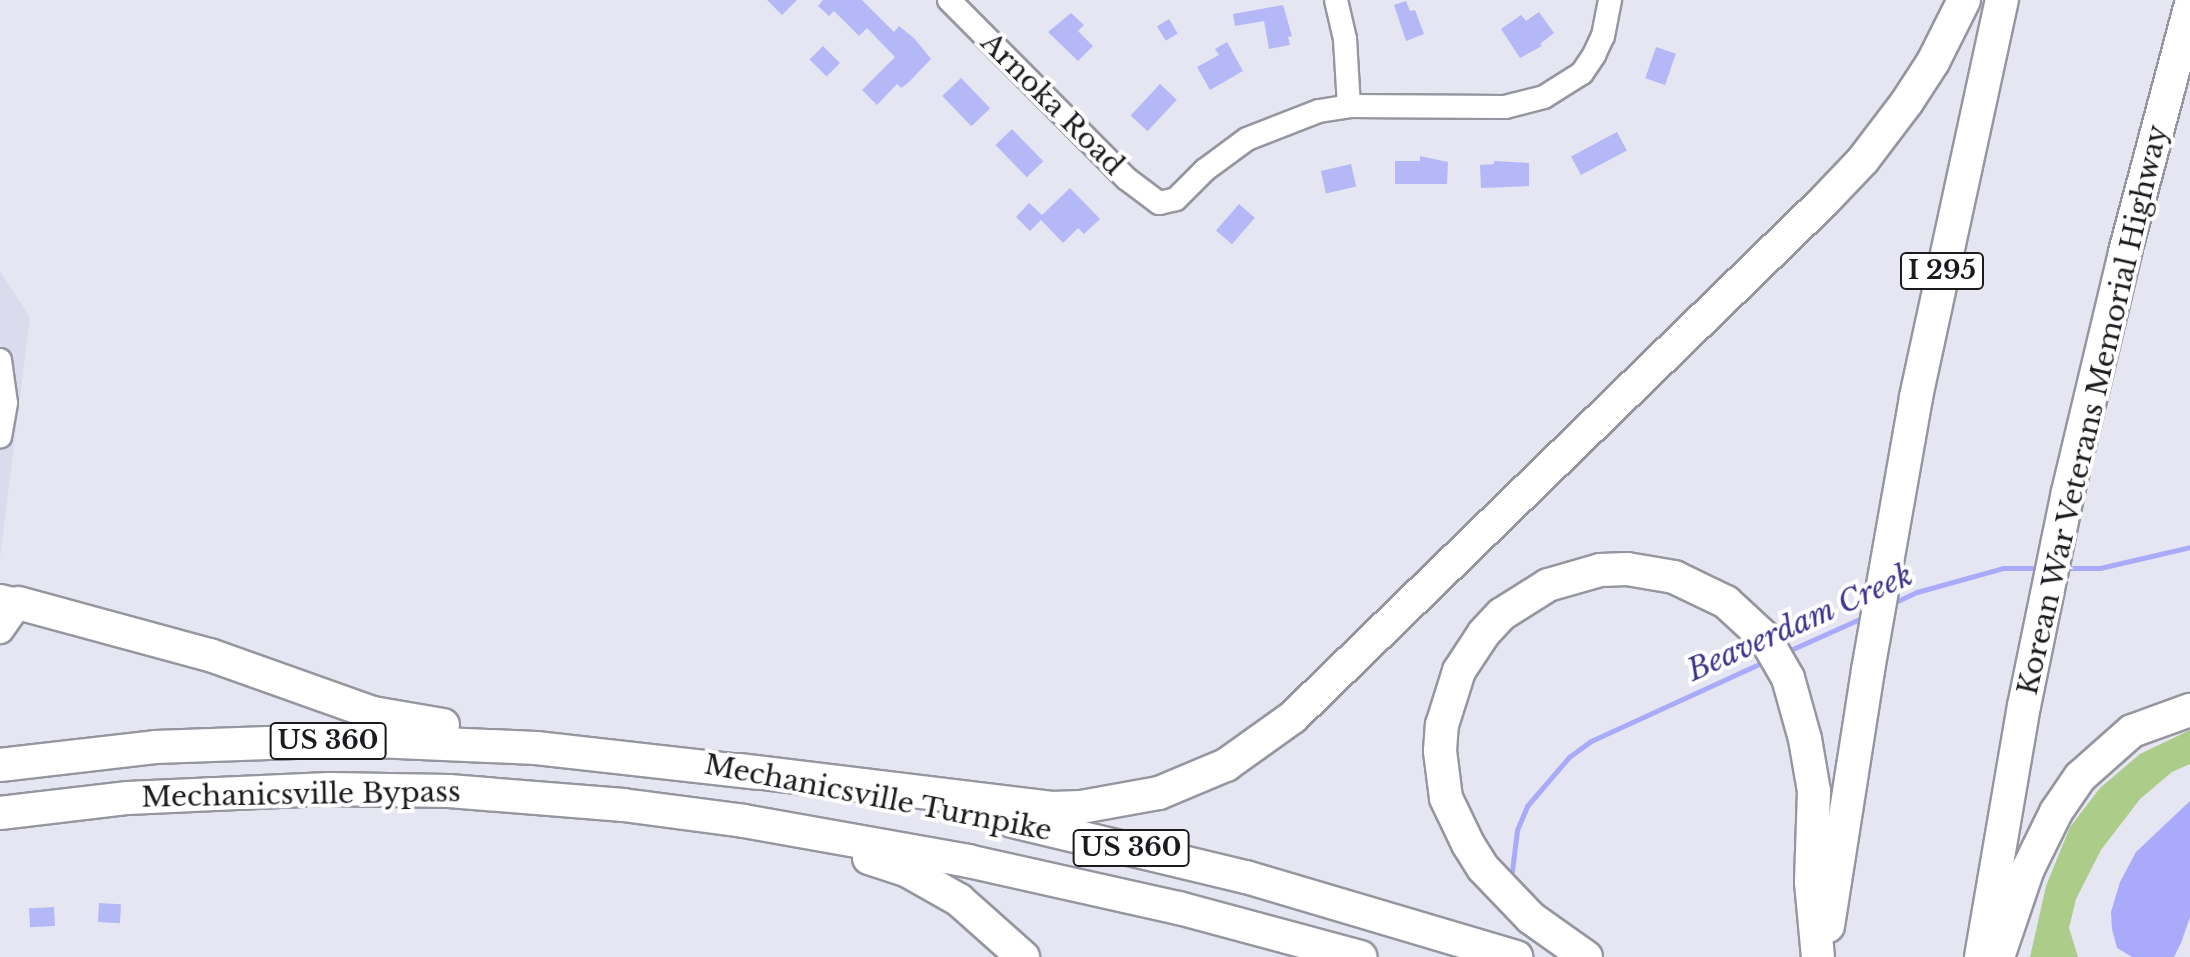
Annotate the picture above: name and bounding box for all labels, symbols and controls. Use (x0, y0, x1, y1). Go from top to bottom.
street label: Arnoka Road (974, 26, 1130, 182)
street label: Korean War Veterans Memorial Highway (2011, 120, 2175, 700)
road number: I 295 (1900, 249, 1984, 293)
water label: Beaverdam Creek (1681, 557, 1919, 689)
road number: US 360 (268, 719, 388, 763)
street label: Mechanicsville Turnpike (701, 748, 1055, 848)
street label: Mechanicsville Bypass (141, 775, 461, 815)
road number: US 360 (1071, 826, 1191, 870)

